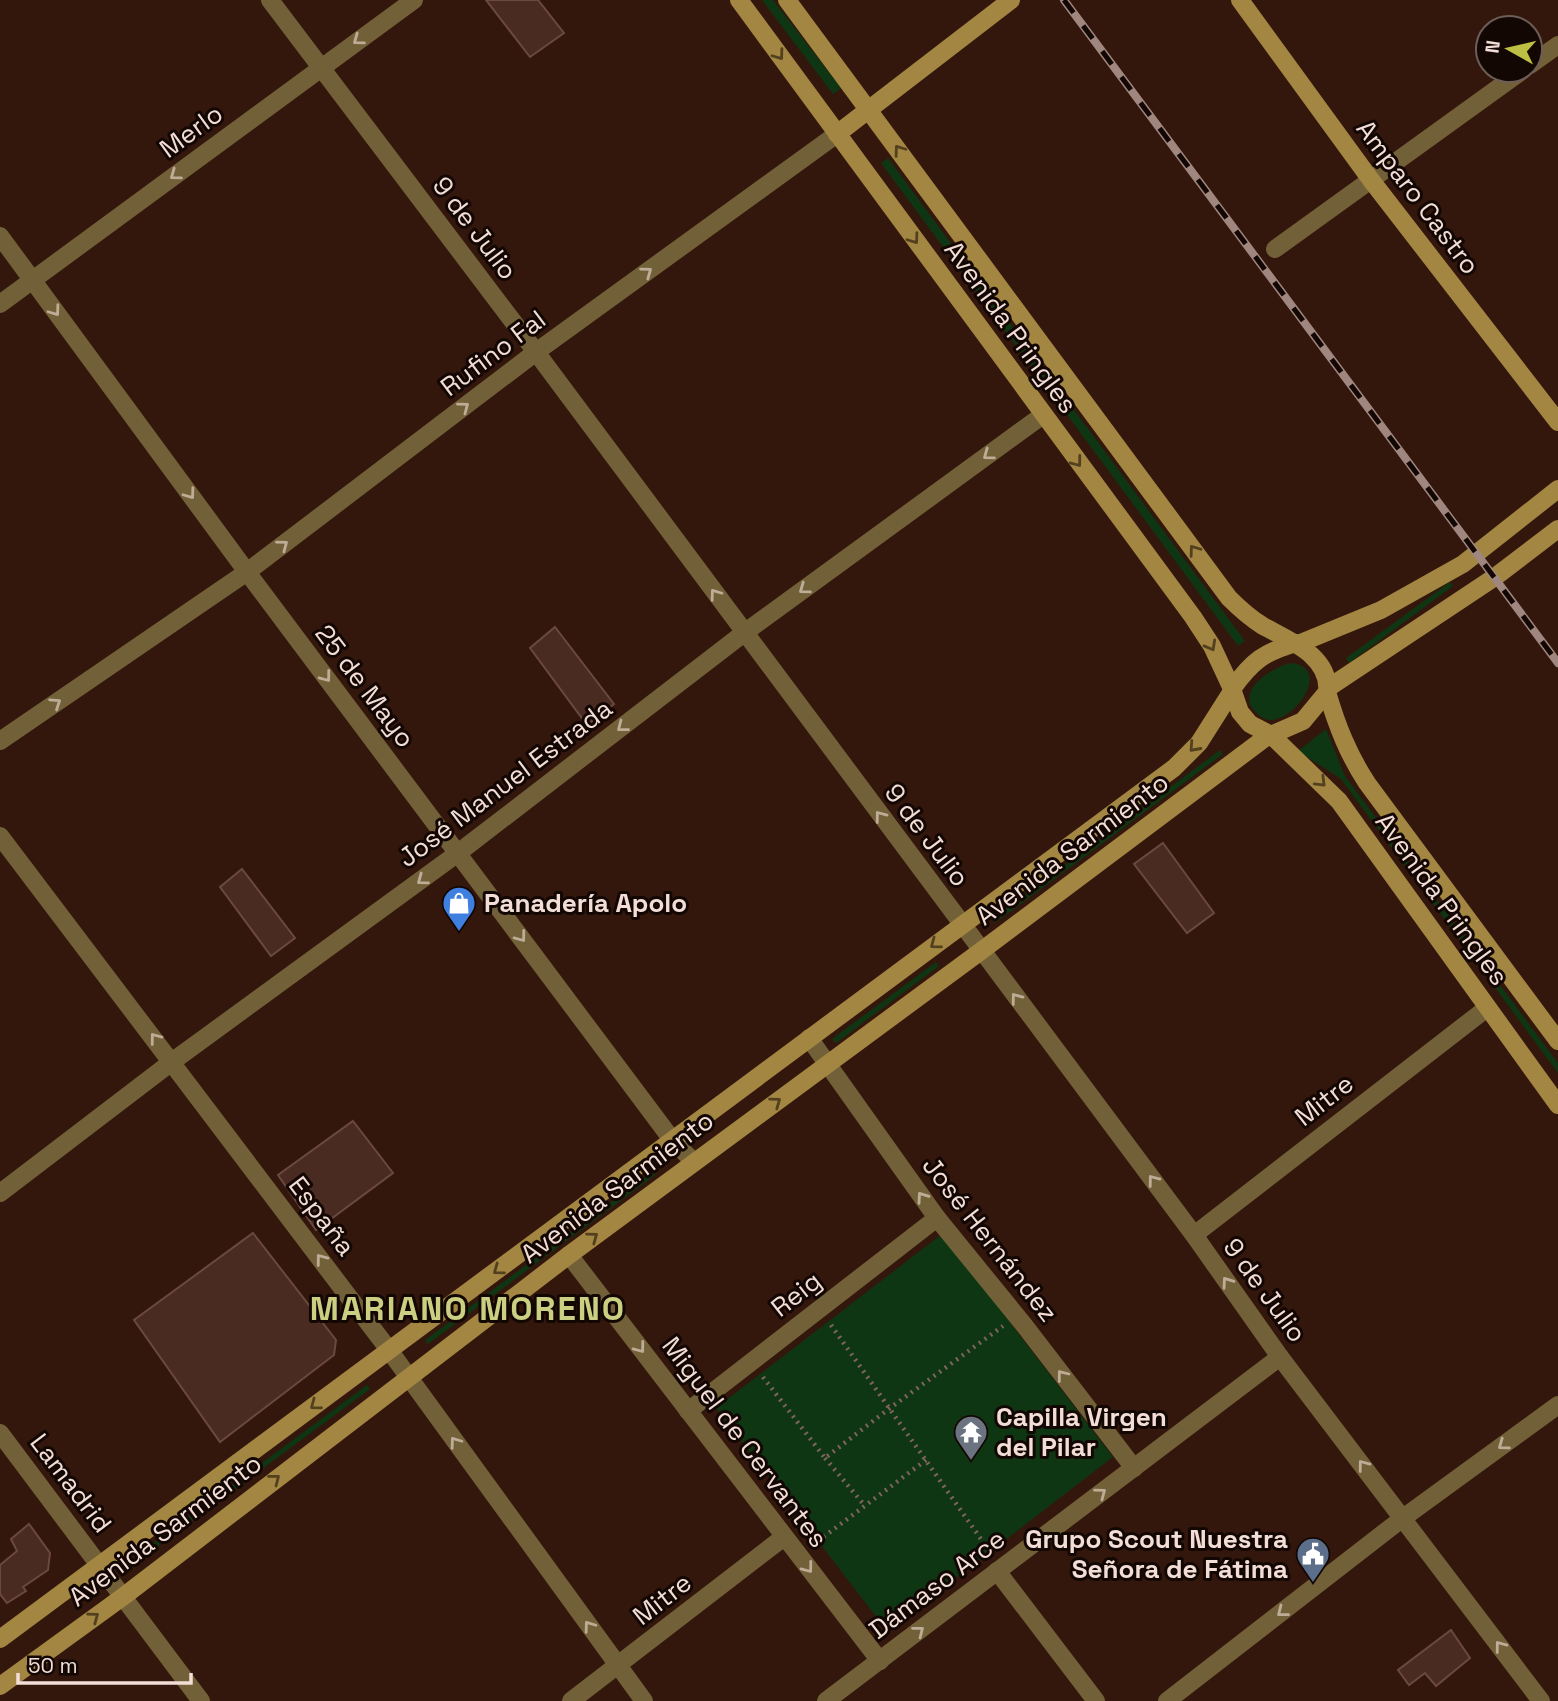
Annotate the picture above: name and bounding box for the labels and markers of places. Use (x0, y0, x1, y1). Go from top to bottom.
shop icon: Panadería Apolo (440, 884, 478, 933)
place label: Panadería Apolo (484, 886, 687, 920)
place label: Capilla Virgen del Pilar (996, 1400, 1167, 1464)
temple icon: Capilla Virgen del Pilar (952, 1413, 990, 1462)
place label: Grupo Scout Nuestra Señora de Fátima (1025, 1522, 1288, 1586)
public building icon: Grupo Scout Nuestra Señora de Fátima (1294, 1535, 1332, 1584)

